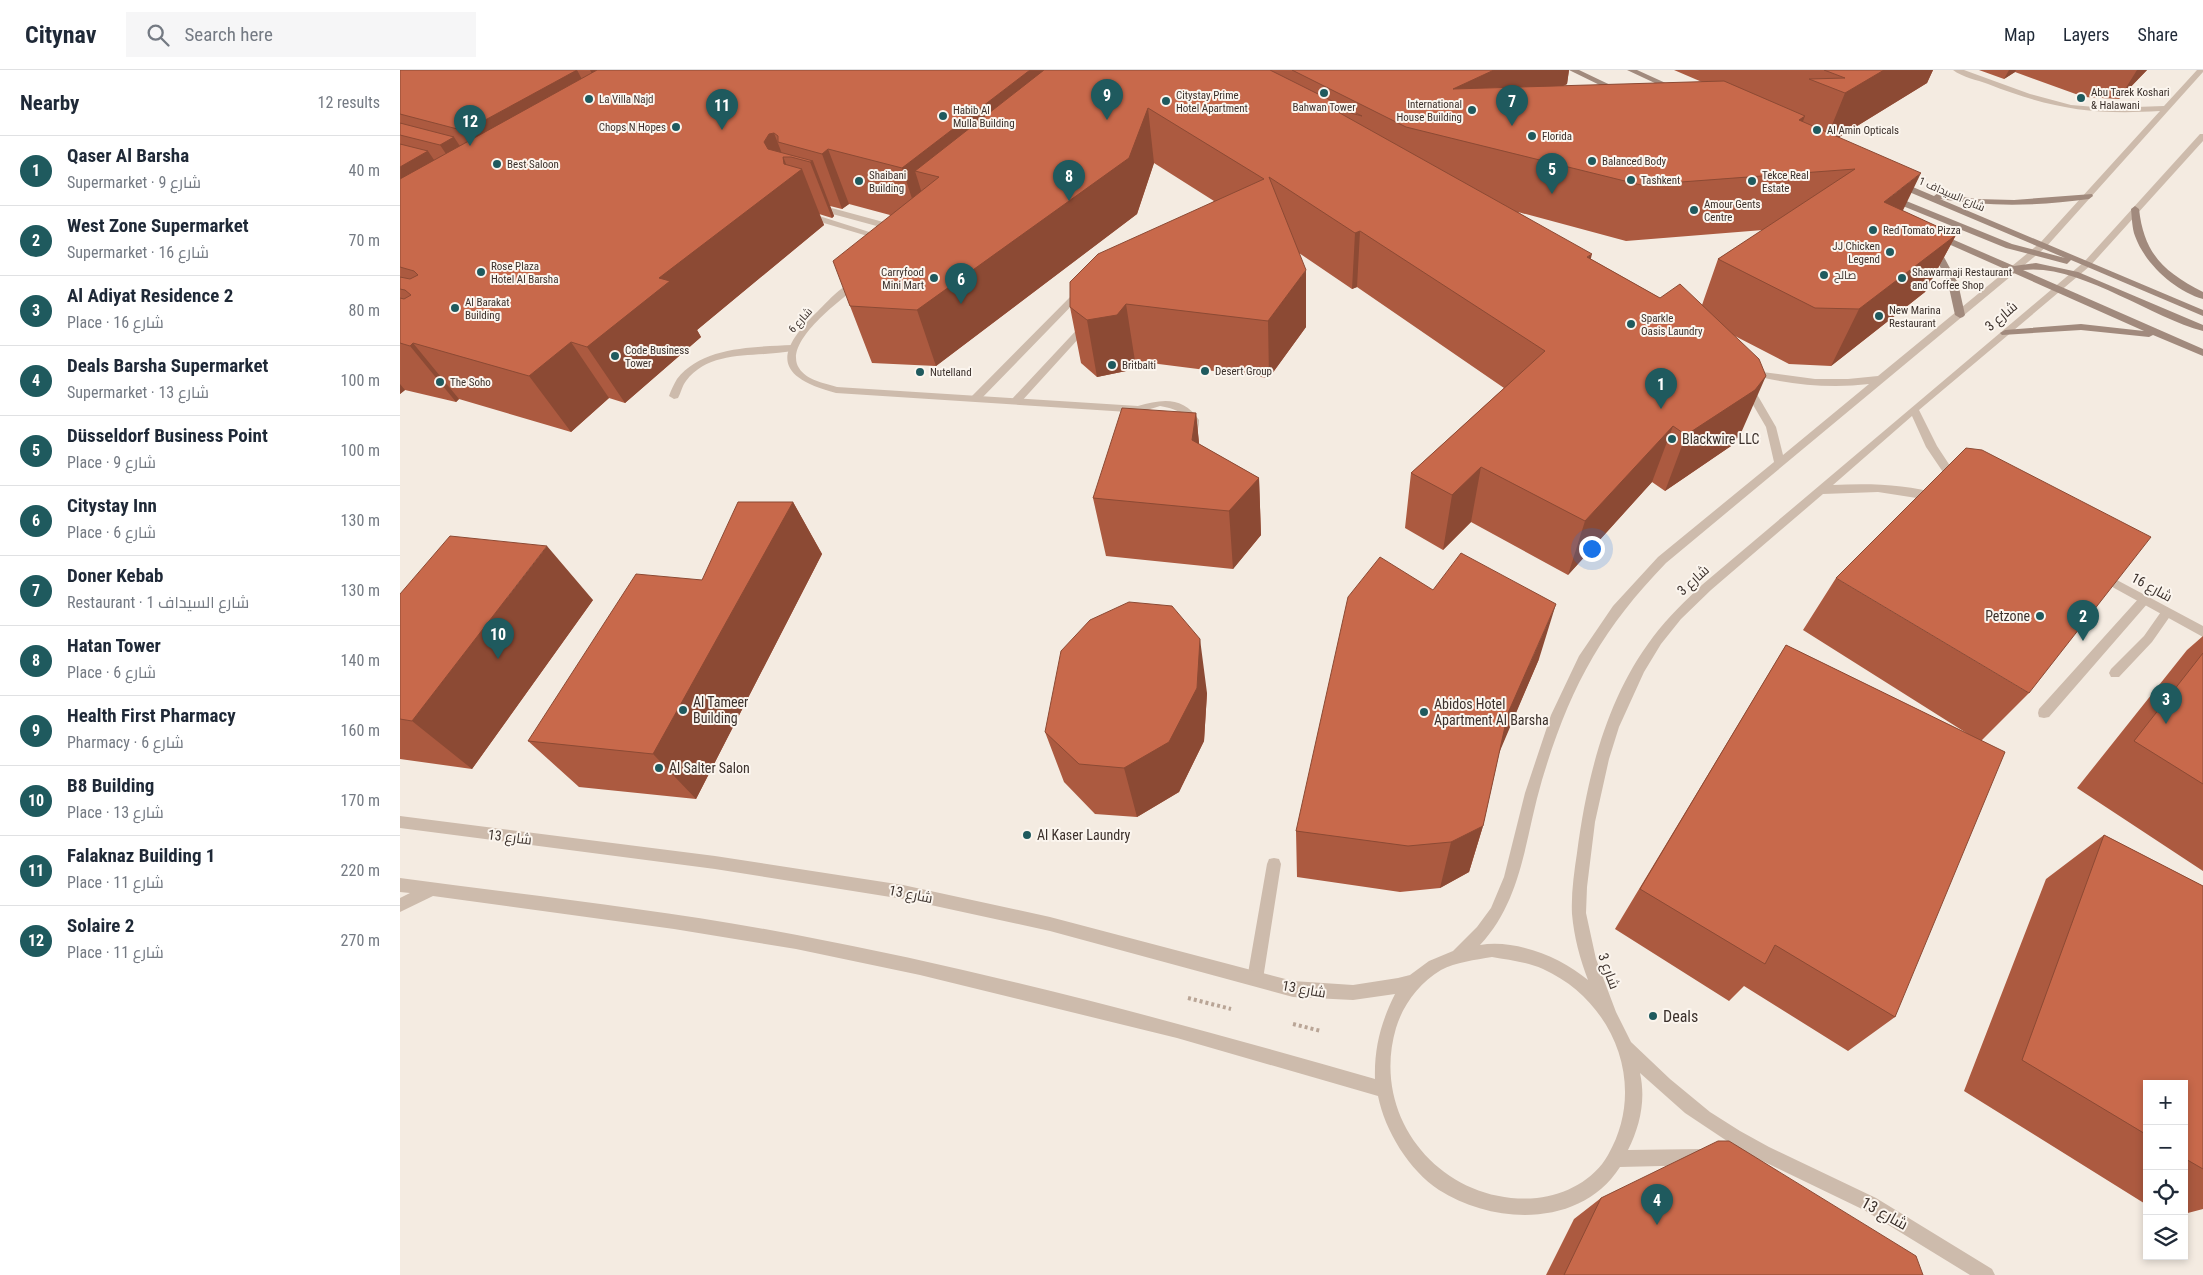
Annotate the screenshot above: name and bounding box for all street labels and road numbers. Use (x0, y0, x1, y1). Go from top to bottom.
street label: شارع السيداف 1 (1916, 175, 1987, 215)
street label: شارع 3 (1982, 298, 2021, 335)
street label: شارع 6 (786, 305, 816, 336)
street label: شارع 3 (1674, 562, 1713, 599)
street label: شارع 16 (2128, 569, 2175, 606)
street label: شارع 13 (487, 826, 533, 849)
street label: شارع 13 (888, 882, 934, 907)
street label: شارع 3 (1594, 951, 1623, 992)
street label: شارع 13 (1281, 977, 1327, 1002)
street label: شارع 13 (1857, 1193, 1911, 1236)

